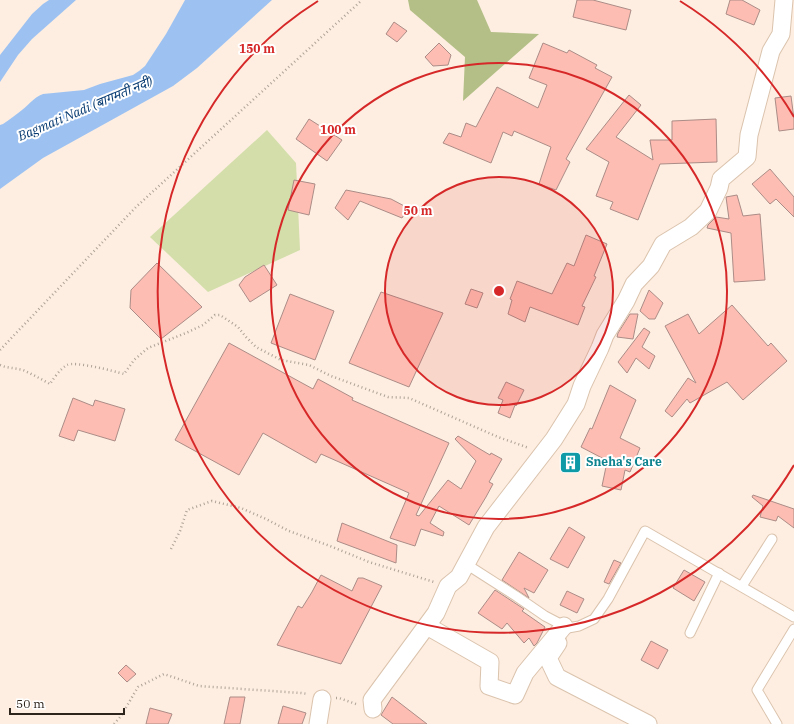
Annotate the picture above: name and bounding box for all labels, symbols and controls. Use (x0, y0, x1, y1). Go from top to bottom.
text: 150 m (239, 41, 275, 56)
water label: Bagmati Nadi (बागमती नदी) (14, 72, 155, 145)
text: 100 m (320, 122, 356, 137)
text: 50 m (404, 203, 433, 218)
centre of rings (492, 284, 506, 298)
building icon: Sneha's Care (558, 449, 584, 475)
place label: Sneha's Care (586, 454, 662, 469)
scale bar (10, 690, 124, 716)
text: 50 m (16, 696, 45, 711)

